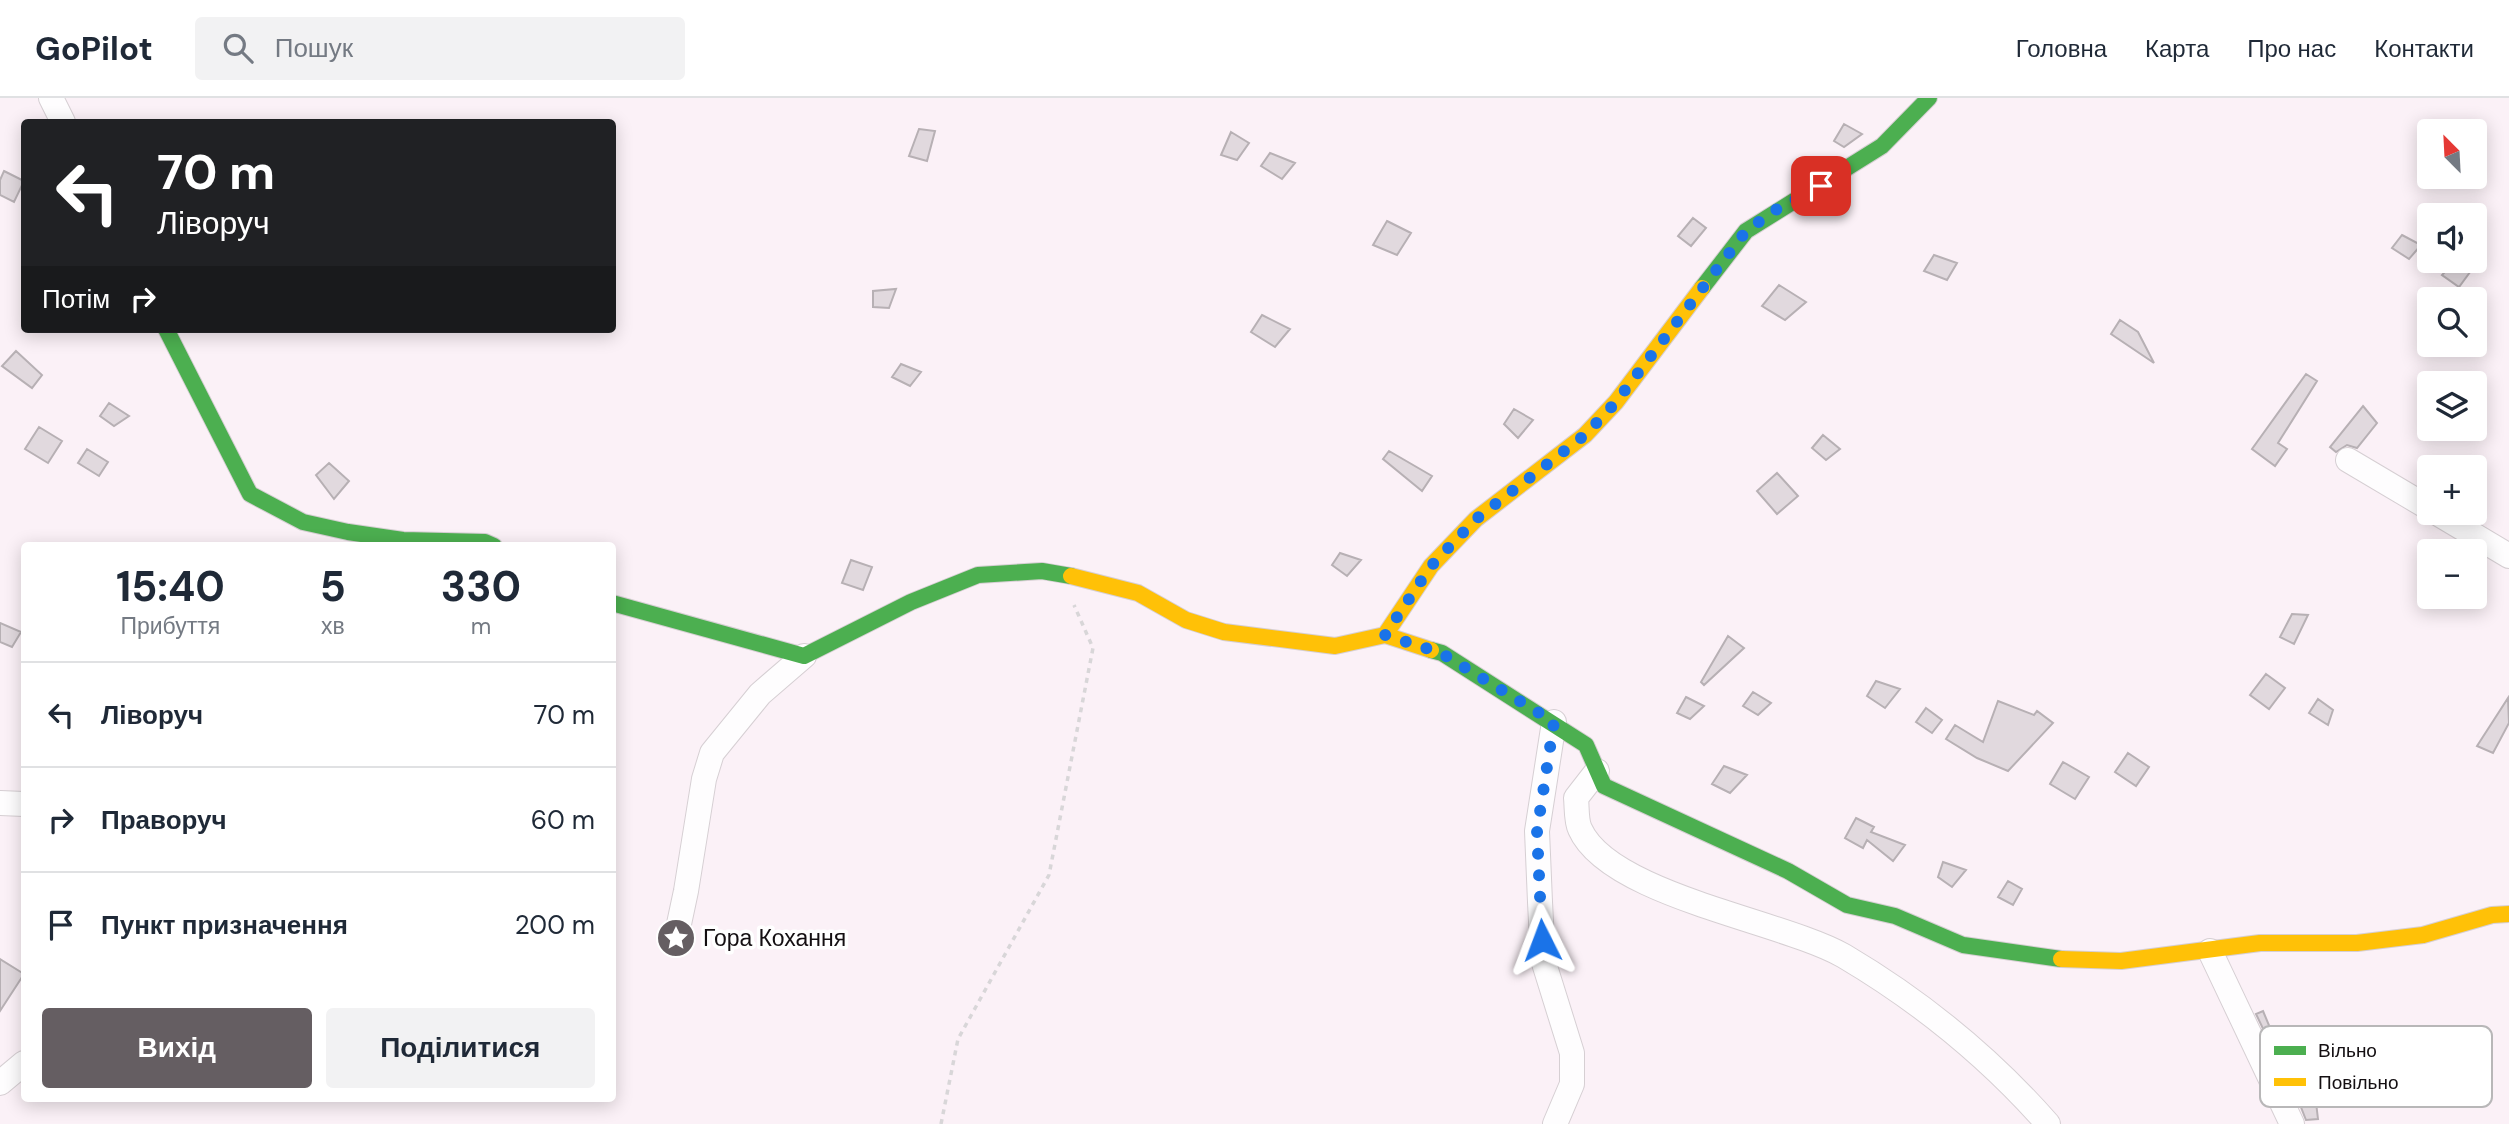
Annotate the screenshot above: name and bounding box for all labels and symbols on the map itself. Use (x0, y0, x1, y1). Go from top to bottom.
north arrow (2417, 119, 2487, 189)
pin (1791, 156, 1851, 216)
position arrow (1505, 903, 1579, 977)
place icon: Гора Кохання (655, 917, 697, 959)
place label: Гора Кохання (703, 923, 846, 953)
legend (2260, 1026, 2492, 1107)
text: Вільно (2318, 1038, 2377, 1063)
text: Повільно (2318, 1070, 2399, 1095)

